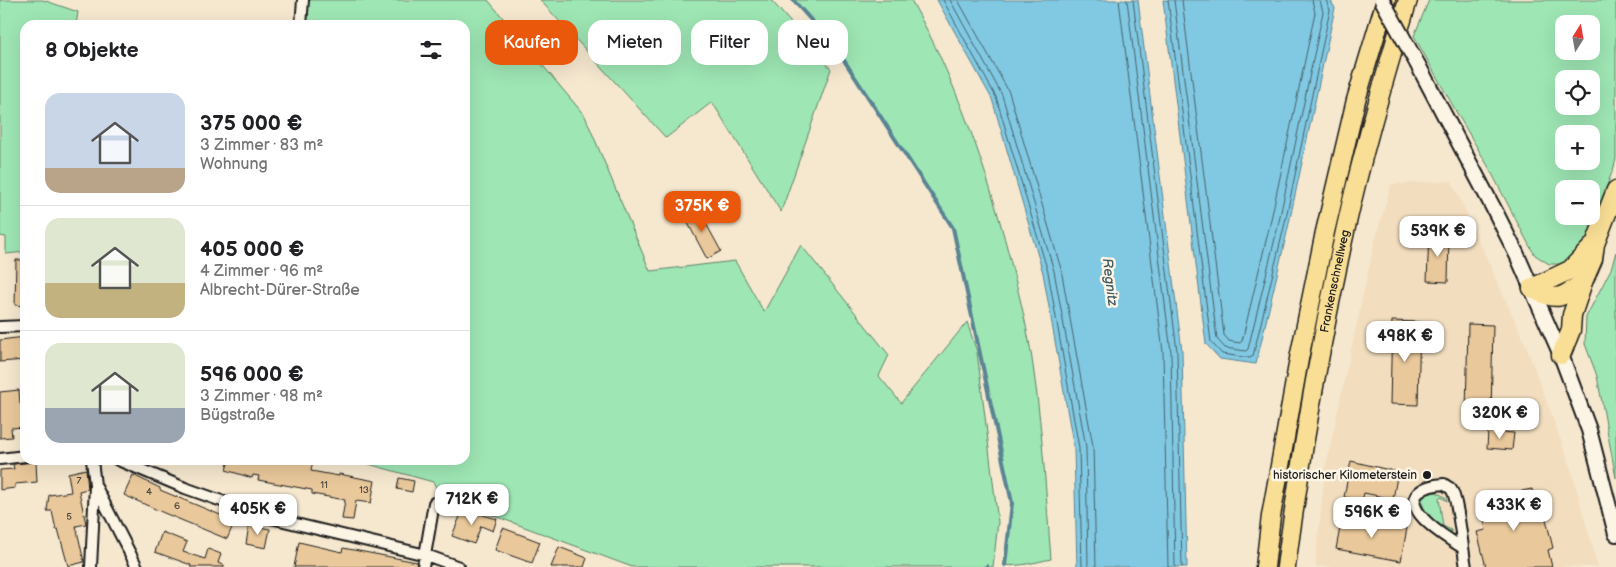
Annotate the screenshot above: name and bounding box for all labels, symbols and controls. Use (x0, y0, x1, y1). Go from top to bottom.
north arrow (1555, 15, 1600, 60)
map controls (1555, 15, 1600, 225)
chip: Kaufen (485, 20, 578, 65)
chip: Mieten (588, 20, 681, 65)
chip: Filter (691, 20, 768, 65)
chip: Neu (778, 20, 848, 65)
icon: filters (417, 36, 445, 64)
text: 8 Objekte (45, 38, 139, 63)
button: locate (1555, 70, 1600, 115)
text: 375 000 € (200, 111, 302, 136)
icon: home (85, 113, 145, 173)
button: + (1555, 125, 1600, 170)
text: 3 Zimmer · 83 m² (200, 136, 324, 155)
text: Wohnung (200, 155, 268, 174)
button: − (1555, 180, 1600, 225)
pin: 375K € (661, 190, 743, 233)
text: 375K € (675, 197, 729, 216)
pin: 539K € (1397, 216, 1479, 258)
text: 539K € (1410, 222, 1466, 241)
street label: Frankenschnellweg (1317, 228, 1353, 334)
text: 405 000 € (200, 237, 304, 262)
icon: home (85, 238, 145, 298)
water label: Regnitz (1099, 257, 1121, 307)
text: 4 Zimmer · 96 m² (200, 262, 323, 281)
text: Albrecht-Dürer-Straße (200, 281, 360, 300)
pin: 498K € (1364, 320, 1446, 363)
text: 498K € (1377, 327, 1433, 346)
text: 596 000 € (200, 362, 304, 387)
icon: home (85, 363, 145, 423)
text: 3 Zimmer · 98 m² (200, 387, 323, 406)
pin: 320K € (1459, 398, 1541, 440)
text: 320K € (1472, 404, 1528, 423)
text: Bügstraße (200, 406, 275, 425)
place label: historischer Kilometerstein (1273, 468, 1417, 483)
marker: historischer Kilometerstein (1421, 469, 1433, 481)
house number: 7 (77, 475, 82, 487)
house number: 11 (320, 479, 328, 491)
house number: 13 (359, 484, 369, 496)
pin: 712K € (431, 484, 513, 526)
house number: 4 (146, 486, 152, 498)
text: 712K € (446, 490, 498, 509)
pin: 433K € (1473, 490, 1555, 532)
pin: 405K € (217, 494, 299, 536)
pin: 596K € (1331, 496, 1413, 539)
text: 433K € (1486, 496, 1542, 515)
house number: 6 (174, 500, 180, 512)
text: 405K € (230, 500, 286, 519)
text: 596K € (1344, 503, 1400, 522)
house number: 5 (66, 511, 72, 523)

